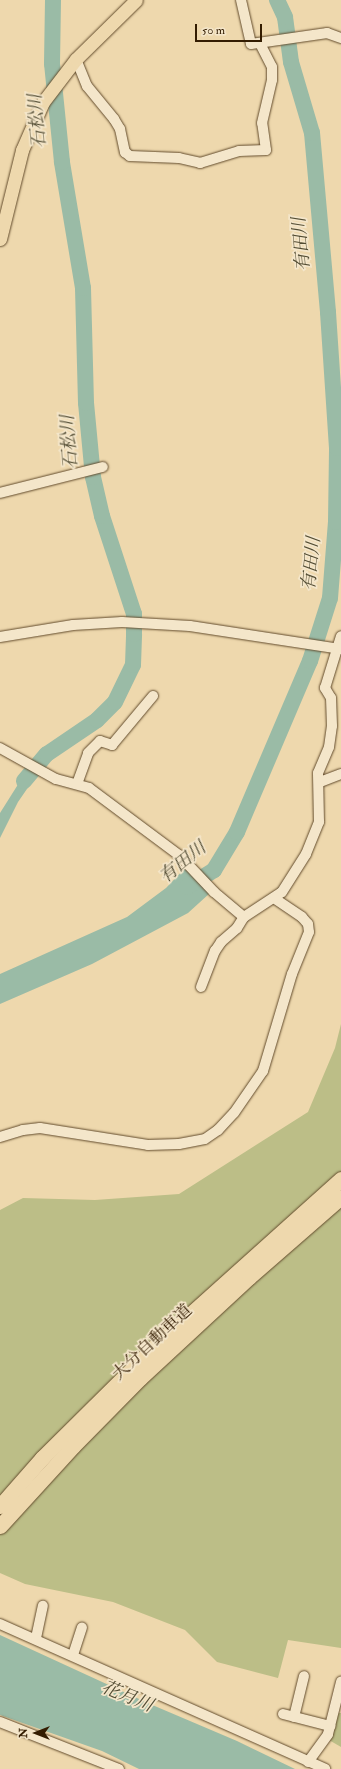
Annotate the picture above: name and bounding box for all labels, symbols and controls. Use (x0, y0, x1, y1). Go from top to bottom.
scale bar (197, 16, 264, 42)
text: 50 m (202, 23, 225, 38)
water label: 石松川 (25, 93, 51, 149)
water label: 有田川 (289, 216, 315, 272)
water label: 石松川 (57, 414, 83, 470)
water label: 有田川 (298, 536, 326, 592)
water label: 有田川 (155, 838, 211, 888)
street label: 大分自動車道 (108, 1300, 196, 1384)
water label: 花月川 (98, 1677, 156, 1717)
north arrow (16, 1713, 56, 1753)
text: N (17, 1728, 30, 1738)

